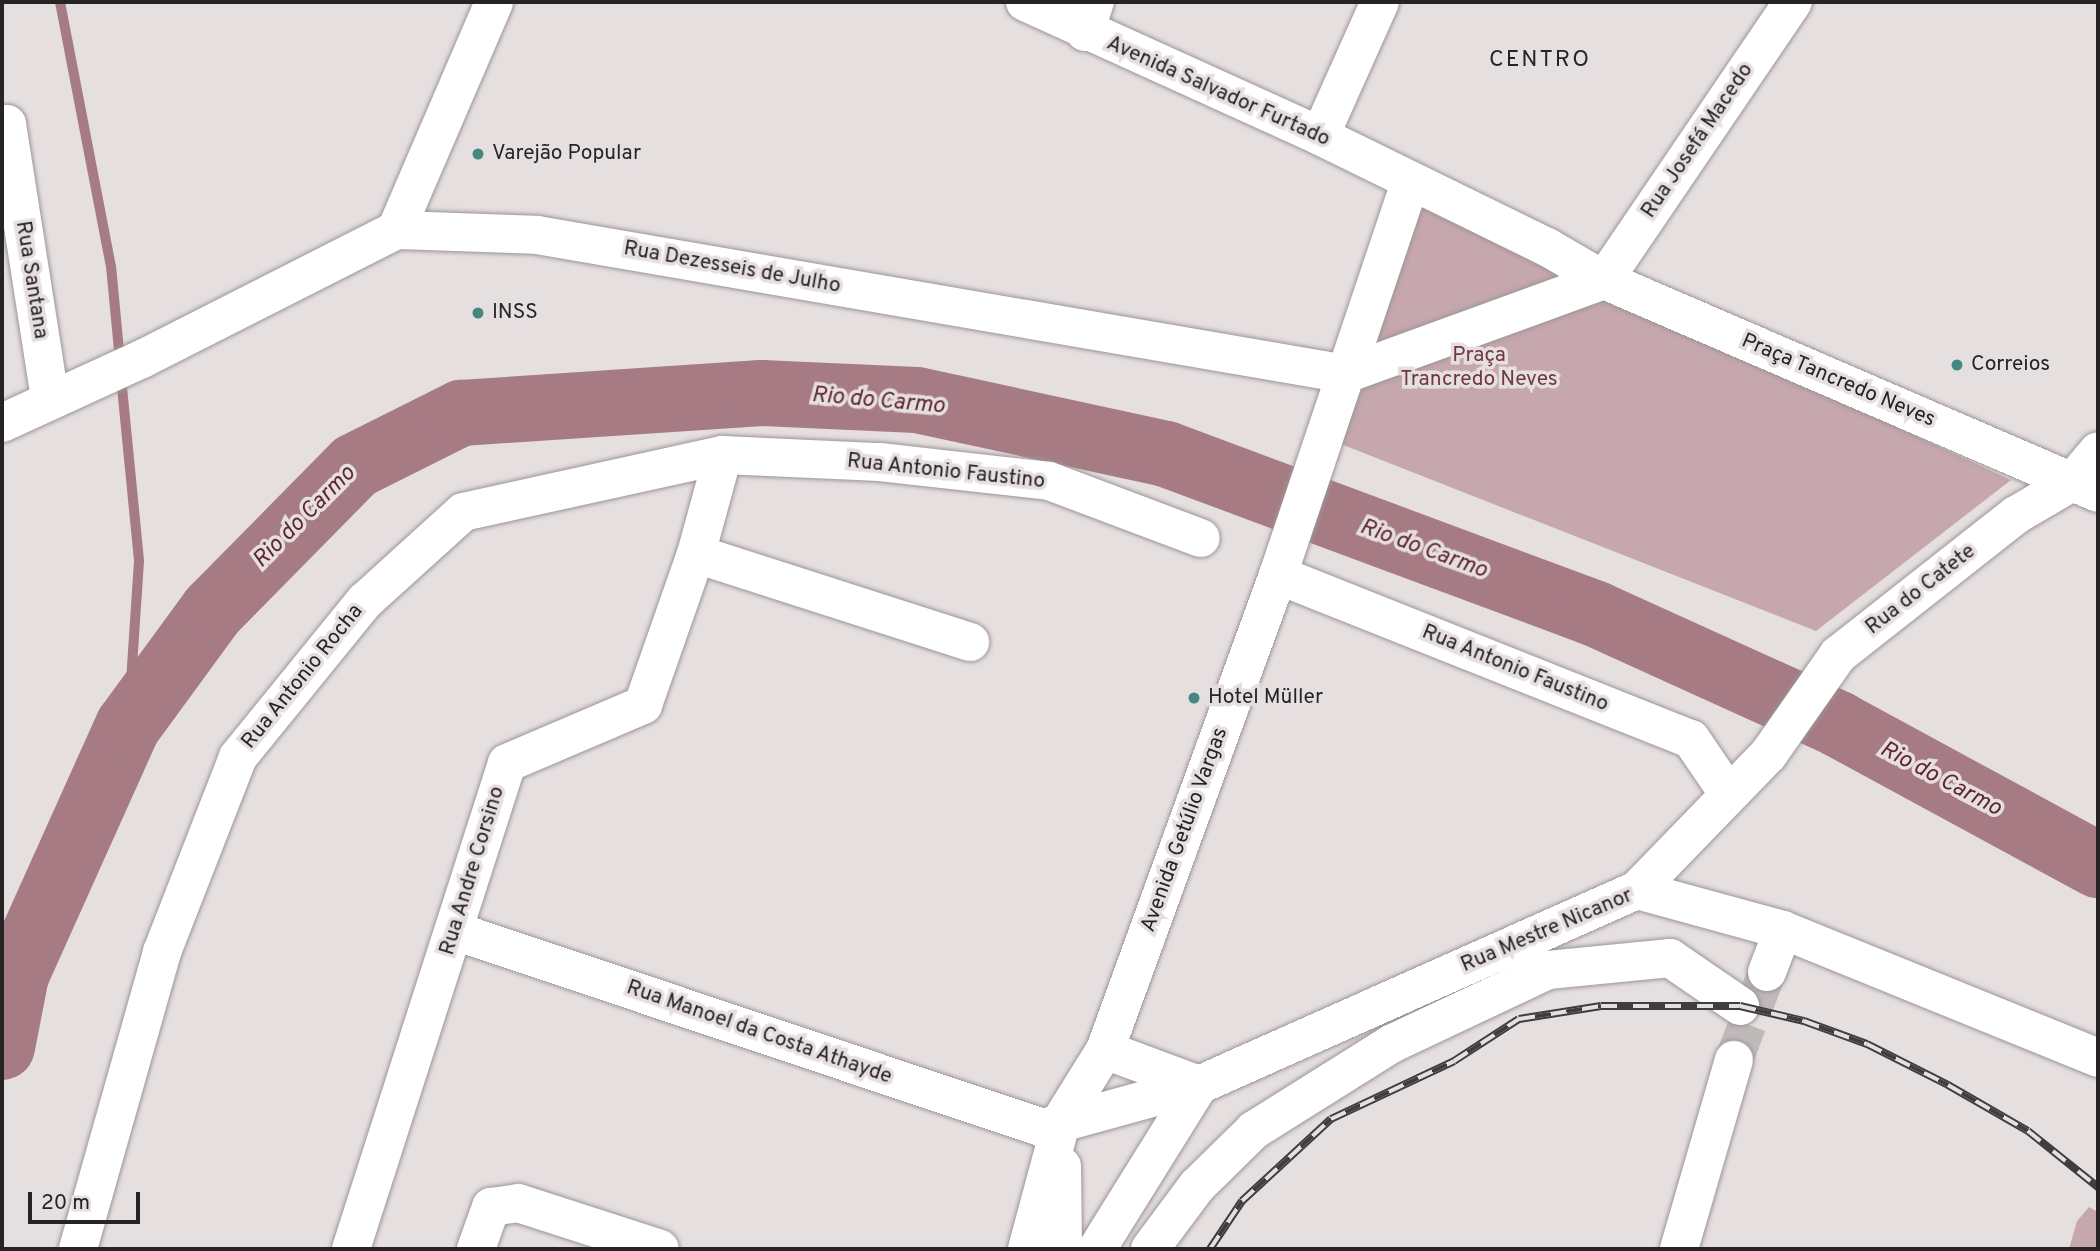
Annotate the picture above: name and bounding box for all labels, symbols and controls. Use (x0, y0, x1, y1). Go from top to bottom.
street label: Avenida Salvador Furtado (1102, 31, 1334, 153)
district label: CENTRO (1490, 47, 1590, 75)
street label: Rua Josefá Macedo (1637, 59, 1759, 223)
place label: Varejão Popular (492, 141, 641, 167)
marker: Varejão Popular (470, 146, 486, 162)
street label: Rua Santana (9, 219, 53, 341)
street label: Rua Dezesseis de Julho (622, 237, 842, 299)
place label: INSS (492, 300, 538, 326)
marker: INSS (470, 305, 486, 321)
street label: Praça Tancredo Neves (1737, 329, 1939, 433)
park label: Praça Trancredo Neves (1400, 343, 1558, 393)
place label: Correios (1971, 352, 2050, 378)
marker: Correios (1949, 357, 1965, 373)
water label: Rio do Carmo (810, 382, 946, 422)
street label: Rua Antonio Faustino (845, 449, 1047, 495)
water label: Rio do Carmo (248, 461, 362, 575)
water label: Rio do Carmo (1356, 514, 1490, 586)
street label: Rua do Catete (1861, 539, 1981, 641)
street label: Rua Antonio Rocha (237, 599, 369, 755)
street label: Rua Antonio Faustino (1418, 620, 1612, 718)
place label: Hotel Müller (1208, 685, 1323, 711)
marker: Hotel Müller (1186, 690, 1202, 706)
street label: Avenida Getúlio Vargas (1136, 724, 1234, 936)
water label: Rio do Carmo (1875, 736, 2005, 824)
street label: Rua Andre Corsino (435, 783, 511, 959)
street label: Rua Mestre Nicanor (1457, 883, 1637, 979)
street label: Rua Manoel da Costa Athayde (623, 976, 895, 1090)
scale bar (32, 1178, 144, 1222)
text: 20 m (41, 1190, 90, 1217)

